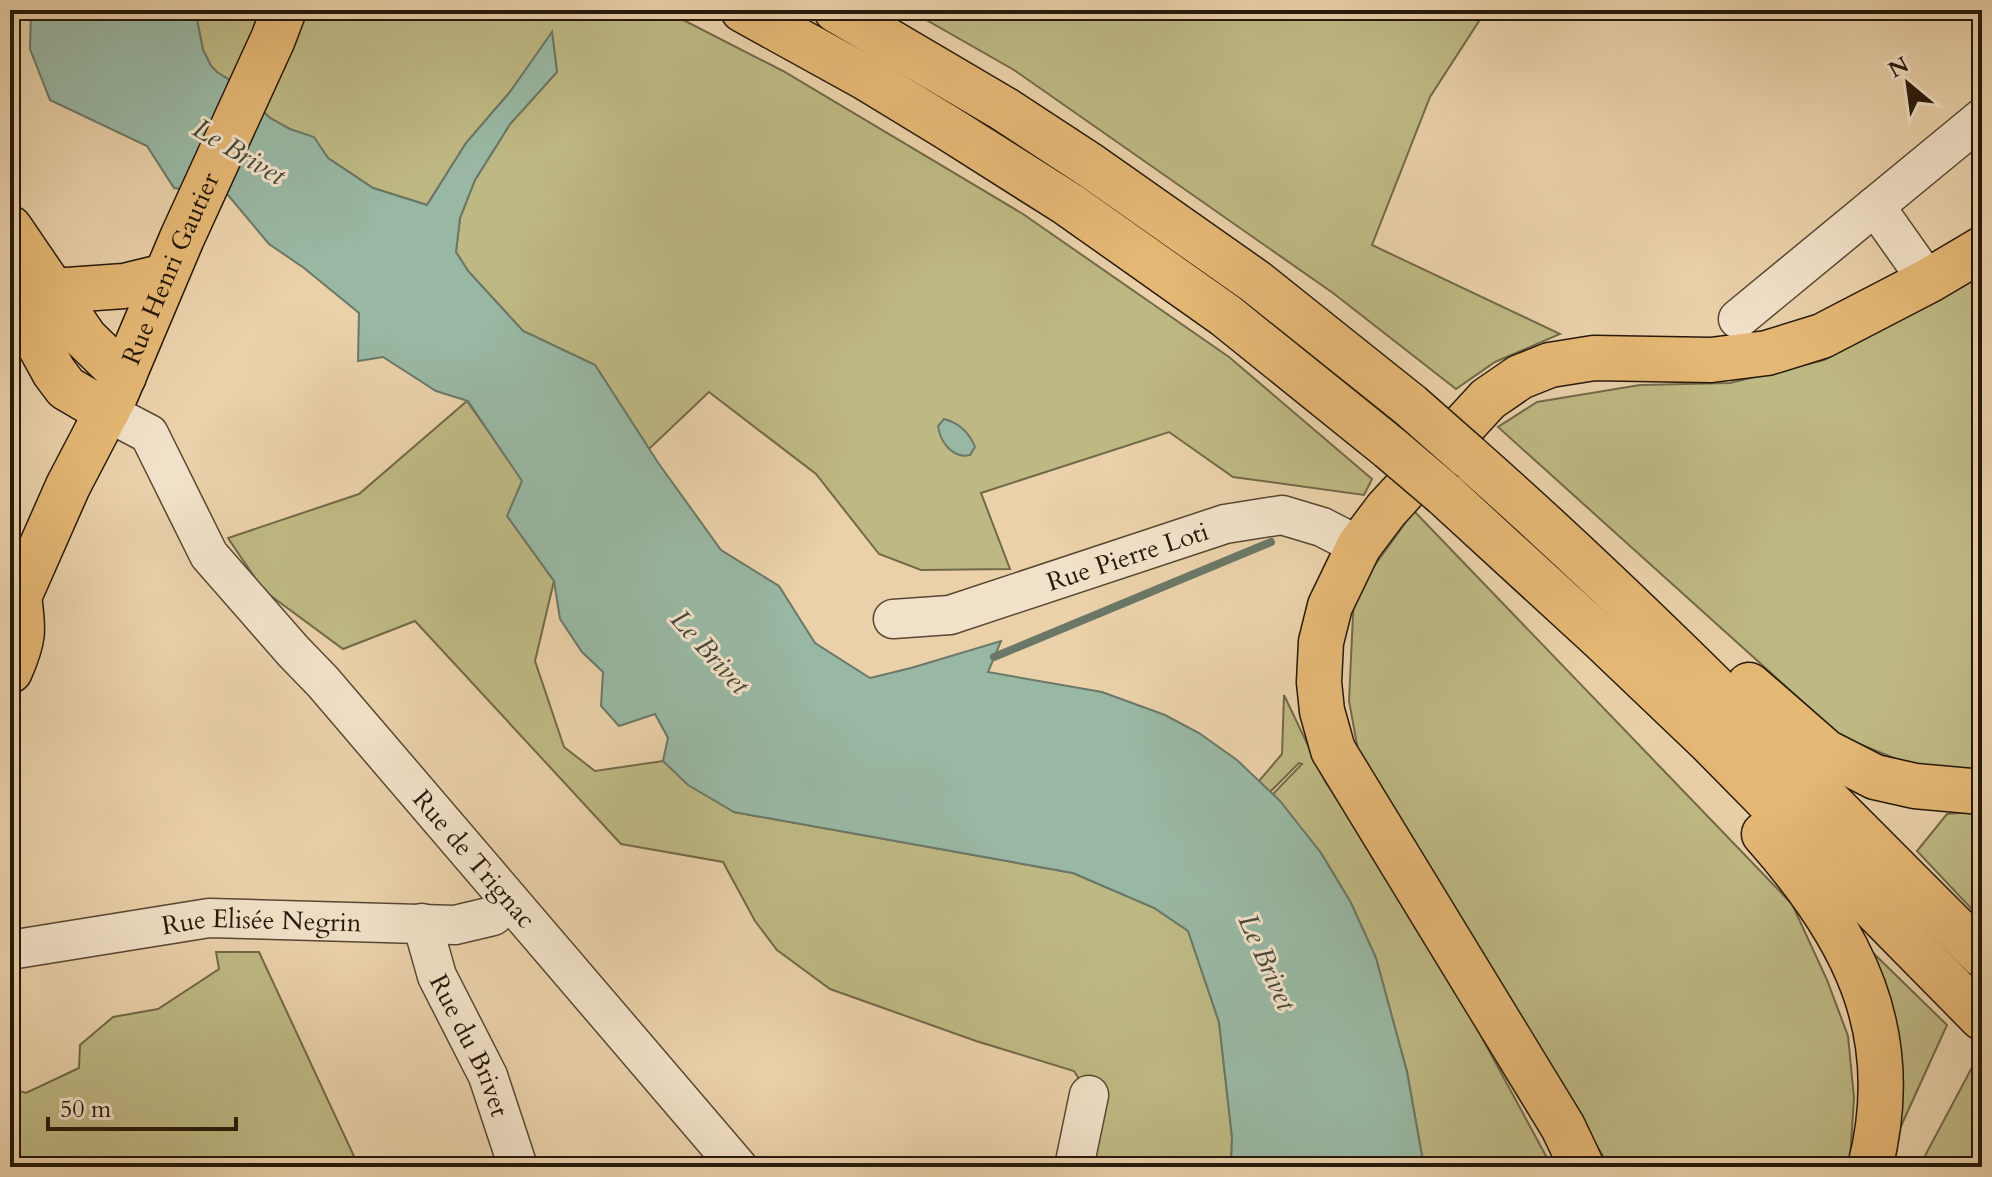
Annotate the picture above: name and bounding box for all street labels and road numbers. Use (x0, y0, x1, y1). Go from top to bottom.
street label: Rue Henri Gautier (113, 166, 227, 370)
street label: Rue Pierre Loti (1042, 513, 1213, 599)
street label: Rue de Trignac (405, 782, 544, 936)
street label: Rue Elisée Negrin (159, 900, 362, 943)
street label: Rue du Brivet (421, 968, 518, 1121)

